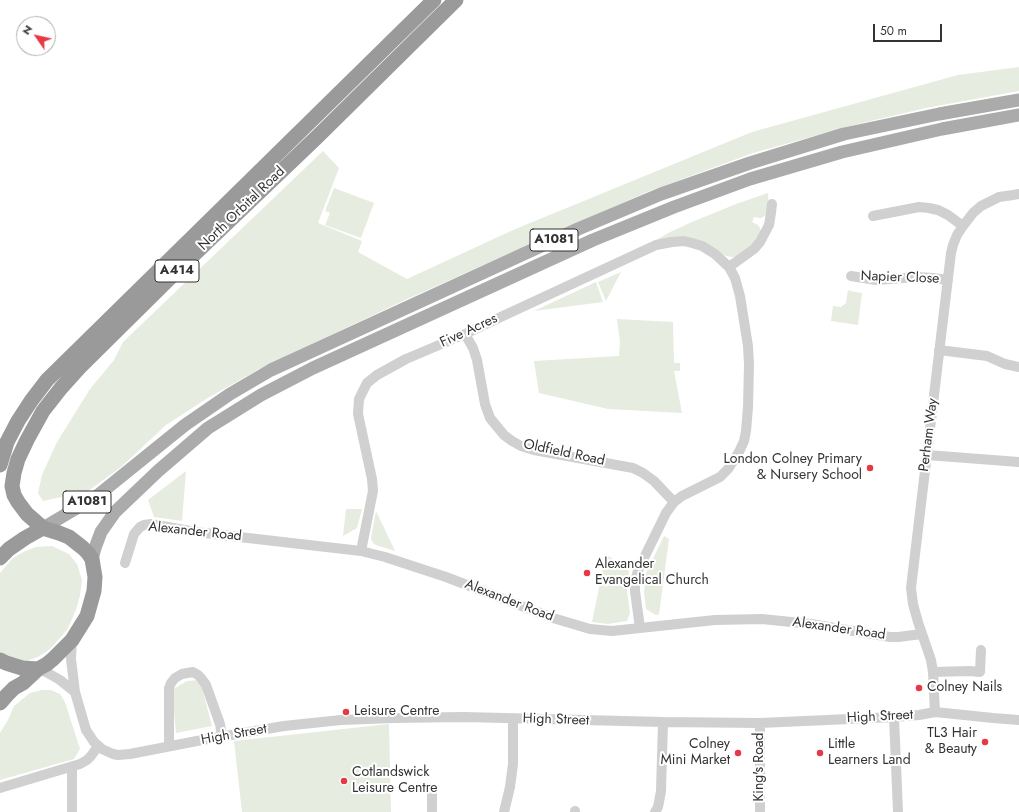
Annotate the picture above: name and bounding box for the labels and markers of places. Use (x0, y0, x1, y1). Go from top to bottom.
place label: London Colney Primary & Nursery School (723, 452, 862, 484)
marker: London Colney Primary & Nursery School (865, 463, 875, 473)
place label: Alexander Evangelical Church (595, 557, 709, 590)
marker: Alexander Evangelical Church (582, 568, 592, 578)
place label: Colney Nails (927, 680, 1002, 696)
marker: Colney Nails (914, 683, 924, 693)
place label: Leisure Centre (354, 704, 439, 720)
marker: Leisure Centre (341, 707, 351, 717)
place label: TL3 Hair & Beauty (925, 726, 977, 758)
place label: Colney Mini Market (660, 737, 730, 770)
place label: Little Learners Land (828, 737, 911, 770)
marker: TL3 Hair & Beauty (980, 737, 990, 747)
marker: Colney Mini Market (733, 748, 743, 758)
marker: Little Learners Land (815, 748, 825, 758)
place label: Cotlandswick Leisure Centre (352, 765, 437, 798)
marker: Cotlandswick Leisure Centre (339, 776, 349, 786)

